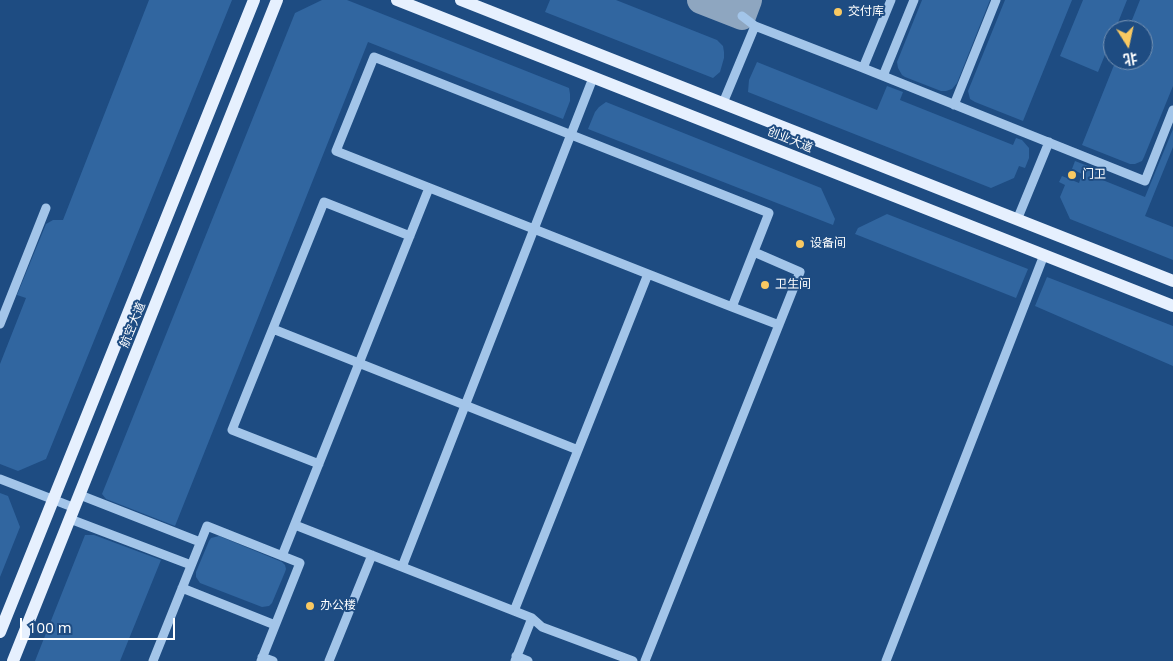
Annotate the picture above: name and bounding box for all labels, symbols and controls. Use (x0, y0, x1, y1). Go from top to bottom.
place label: 交付库 (848, 5, 884, 19)
marker: 交付库 (832, 6, 844, 18)
north arrow (1103, 20, 1153, 70)
text: 北 (1122, 49, 1139, 70)
street label: 创业大道 (765, 124, 815, 156)
place label: 门卫 (1082, 168, 1106, 182)
marker: 门卫 (1066, 169, 1078, 181)
place label: 设备间 (810, 237, 846, 251)
marker: 设备间 (794, 238, 806, 250)
place label: 卫生间 (775, 278, 811, 292)
marker: 卫生间 (759, 279, 771, 291)
street label: 航空大道 (117, 300, 149, 350)
place label: 办公楼 (320, 599, 356, 613)
marker: 办公楼 (304, 600, 316, 612)
scale bar (22, 608, 178, 640)
text: 100 m (28, 617, 72, 637)

